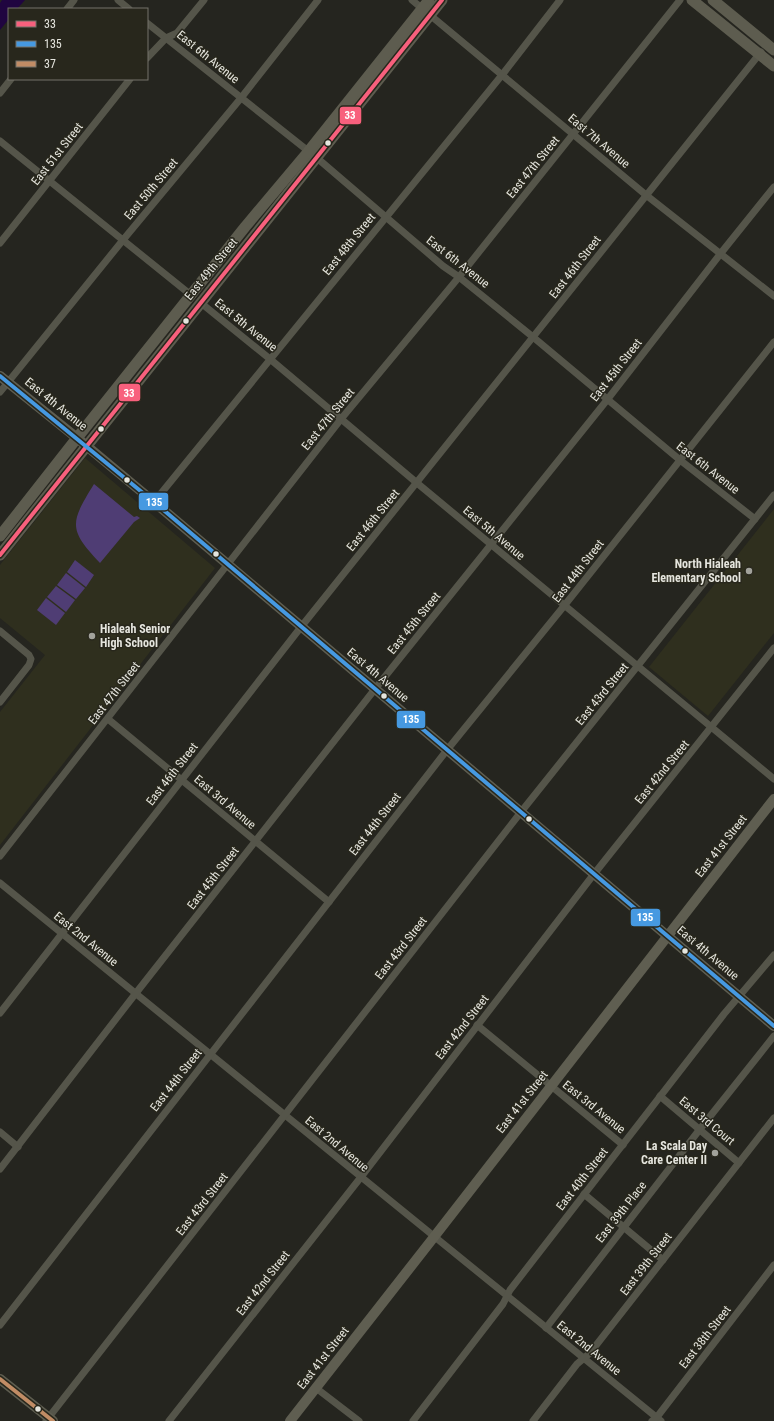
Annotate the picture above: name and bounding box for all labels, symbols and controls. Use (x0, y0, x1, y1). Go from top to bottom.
legend (8, 8, 148, 80)
text: 33 (44, 17, 56, 31)
street label: East 6th Avenue (174, 28, 242, 87)
text: 135 (44, 37, 62, 51)
text: 37 (44, 57, 56, 71)
line badge: 33 (339, 106, 362, 125)
text: 33 (344, 109, 356, 122)
street label: East 7th Avenue (565, 111, 633, 171)
street label: East 51st Street (28, 120, 86, 188)
street label: East 47th Street (504, 133, 562, 201)
unlabelled marker (323, 138, 333, 148)
street label: East 50th Street (121, 155, 181, 222)
street label: East 48th Street (320, 210, 378, 278)
street label: East 6th Avenue (424, 233, 493, 291)
street label: East 46th Street (546, 233, 604, 301)
street label: East 49th Street (182, 235, 240, 303)
street label: East 5th Avenue (212, 296, 280, 355)
unlabelled marker (181, 316, 191, 326)
street label: East 45th Street (587, 336, 645, 404)
street label: East 4th Avenue (22, 375, 90, 434)
line badge: 33 (118, 383, 141, 402)
street label: East 47th Street (299, 385, 357, 453)
text: 33 (123, 387, 135, 400)
unlabelled marker (96, 424, 106, 434)
street label: East 6th Avenue (674, 439, 743, 497)
unlabelled marker (122, 475, 132, 485)
street label: East 46th Street (344, 486, 402, 554)
line badge: 135 (138, 492, 169, 511)
text: 135 (146, 496, 163, 509)
street label: East 5th Avenue (460, 503, 528, 563)
street label: East 44th Street (549, 537, 607, 605)
unlabelled marker (211, 549, 221, 559)
place label: North Hialeah Elementary School (651, 557, 741, 585)
marker: North Hialeah Elementary School (744, 566, 754, 576)
street label: East 45th Street (385, 589, 443, 657)
place label: Hialeah Senior High School (100, 622, 170, 650)
marker: Hialeah Senior High School (87, 631, 97, 641)
street label: East 4th Avenue (344, 645, 412, 705)
street label: East 47th Street (85, 659, 143, 727)
street label: East 43rd Street (573, 660, 632, 728)
unlabelled marker (379, 691, 389, 701)
line badge: 135 (396, 710, 426, 729)
text: 135 (403, 713, 420, 726)
street label: East 42nd Street (632, 737, 692, 807)
street label: East 46th Street (143, 740, 201, 808)
street label: East 3rd Avenue (191, 772, 259, 832)
street label: East 44th Street (346, 790, 404, 858)
street label: East 41st Street (692, 812, 750, 880)
unlabelled marker (524, 814, 534, 824)
street label: East 45th Street (184, 844, 242, 912)
line badge: 135 (630, 908, 661, 927)
street label: East 2nd Avenue (51, 909, 121, 969)
text: 135 (637, 911, 654, 924)
street label: East 43rd Street (372, 914, 430, 982)
street label: East 4th Avenue (674, 923, 742, 983)
unlabelled marker (680, 946, 690, 956)
street label: East 42nd Street (432, 992, 492, 1062)
street label: East 44th Street (147, 1046, 205, 1114)
street label: East 41st Street (493, 1068, 551, 1136)
street label: East 3rd Avenue (560, 1078, 628, 1137)
street label: East 3rd Court (677, 1094, 738, 1148)
street label: East 2nd Avenue (302, 1113, 372, 1175)
place label: La Scala Day Care Center II (641, 1139, 708, 1167)
street label: East 40th Street (553, 1145, 611, 1213)
marker: La Scala Day Care Center II (710, 1148, 720, 1158)
street label: East 43rd Street (173, 1170, 231, 1238)
street label: East 39th Place (593, 1178, 649, 1245)
street label: East 39th Street (617, 1230, 675, 1298)
street label: East 42nd Street (233, 1248, 293, 1318)
street label: East 38th Street (676, 1303, 734, 1371)
street label: East 2nd Avenue (554, 1318, 624, 1378)
street label: East 41st Street (294, 1324, 352, 1392)
unlabelled marker (33, 1404, 43, 1414)

